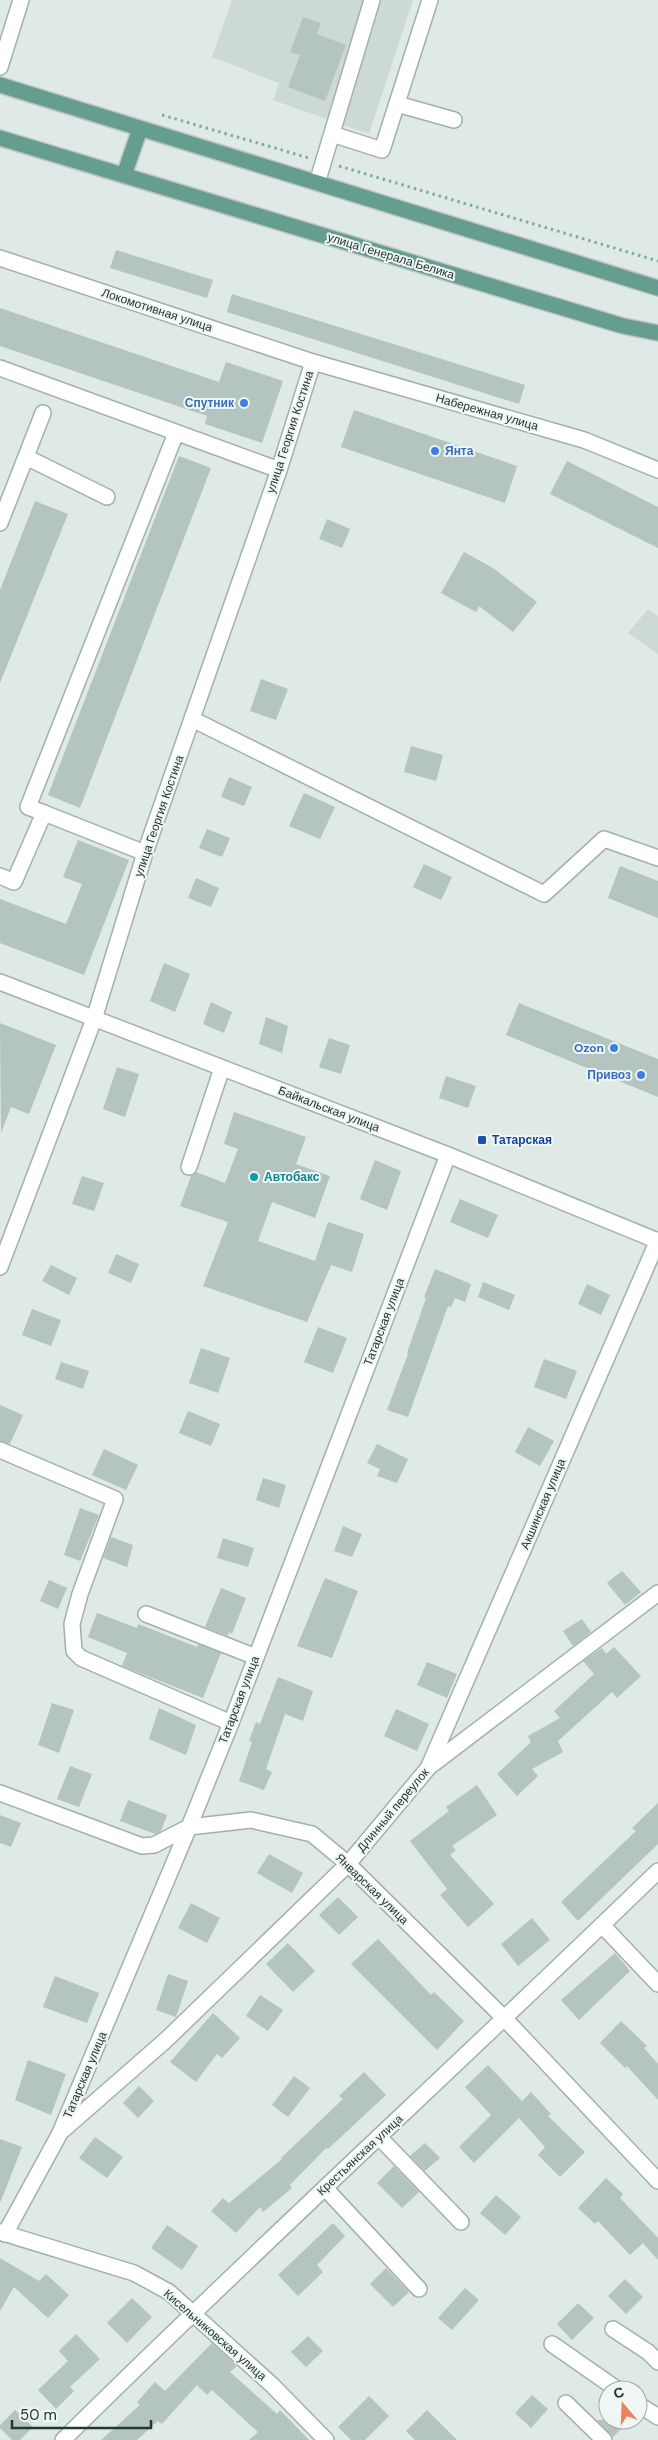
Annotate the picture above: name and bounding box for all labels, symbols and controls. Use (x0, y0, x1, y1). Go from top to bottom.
street label: улица Генерала Белика (325, 229, 457, 283)
street label: Локомотивная улица (99, 284, 215, 336)
street label: улица Георгия Костина (263, 368, 317, 495)
street label: Набережная улица (434, 390, 540, 434)
place label: Спутник (185, 395, 235, 411)
marker: Спутник (238, 397, 250, 409)
place label: Янта (445, 443, 474, 459)
marker: Янта (429, 445, 441, 457)
street label: улица Георгия Костина (131, 753, 187, 879)
place label: Ozon (574, 1040, 604, 1056)
marker: Ozon (608, 1042, 620, 1054)
place label: Привоз (587, 1067, 631, 1083)
marker: Привоз (635, 1069, 647, 1081)
street label: Байкальская улица (276, 1082, 382, 1136)
place label: Татарская (492, 1132, 552, 1148)
marker: Татарская (476, 1134, 488, 1146)
place label: Автобакс (264, 1169, 320, 1185)
marker: Автобакс (248, 1171, 260, 1183)
street label: Татарская улица (360, 1276, 408, 1368)
street label: Акшинская улица (517, 1456, 569, 1552)
street label: Татарская улица (215, 1654, 263, 1746)
street label: Длинный переулок (353, 1764, 433, 1855)
street label: Январская улица (332, 1850, 412, 1928)
street label: Татарская улица (60, 2029, 111, 2121)
street label: Крестьянская улица (314, 2111, 407, 2199)
street label: Кисельниковская улица (160, 2286, 270, 2384)
north arrow (598, 2380, 648, 2430)
text: С (611, 2383, 626, 2403)
scale bar (12, 2398, 151, 2430)
text: 50 m (20, 2405, 57, 2425)

